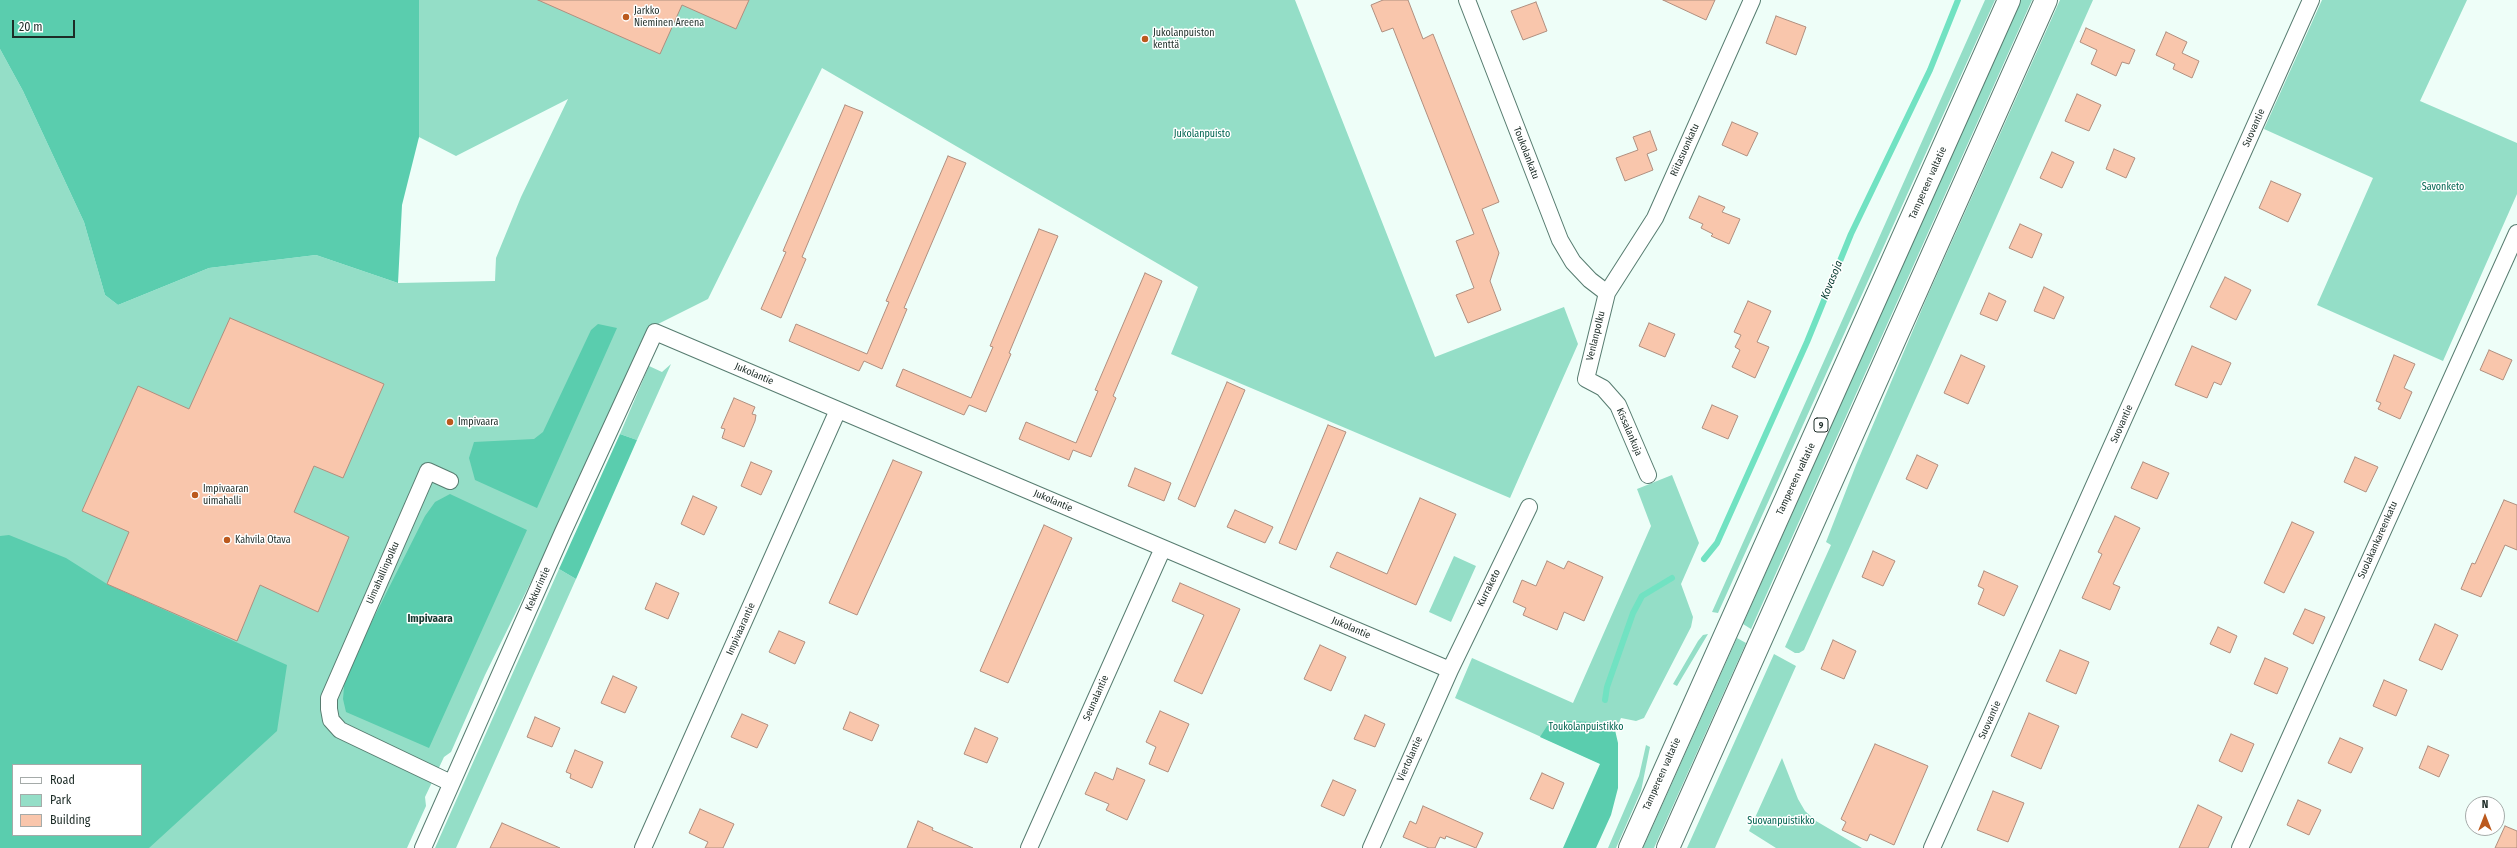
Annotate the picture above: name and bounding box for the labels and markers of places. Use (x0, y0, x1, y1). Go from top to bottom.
place label: Jarkko Nieminen Areena (634, 5, 704, 28)
marker: Jarkko Nieminen Areena (621, 12, 631, 22)
place label: Jukolanpuiston kenttä (1153, 27, 1215, 50)
marker: Jukolanpuiston kenttä (1140, 34, 1150, 44)
place label: Impivaara (458, 416, 498, 428)
marker: Impivaara (445, 417, 455, 427)
place label: Impivaaran uimahalli (203, 483, 249, 506)
marker: Impivaaran uimahalli (190, 490, 200, 500)
place label: Kahvila Otava (235, 534, 291, 546)
marker: Kahvila Otava (222, 535, 232, 545)

